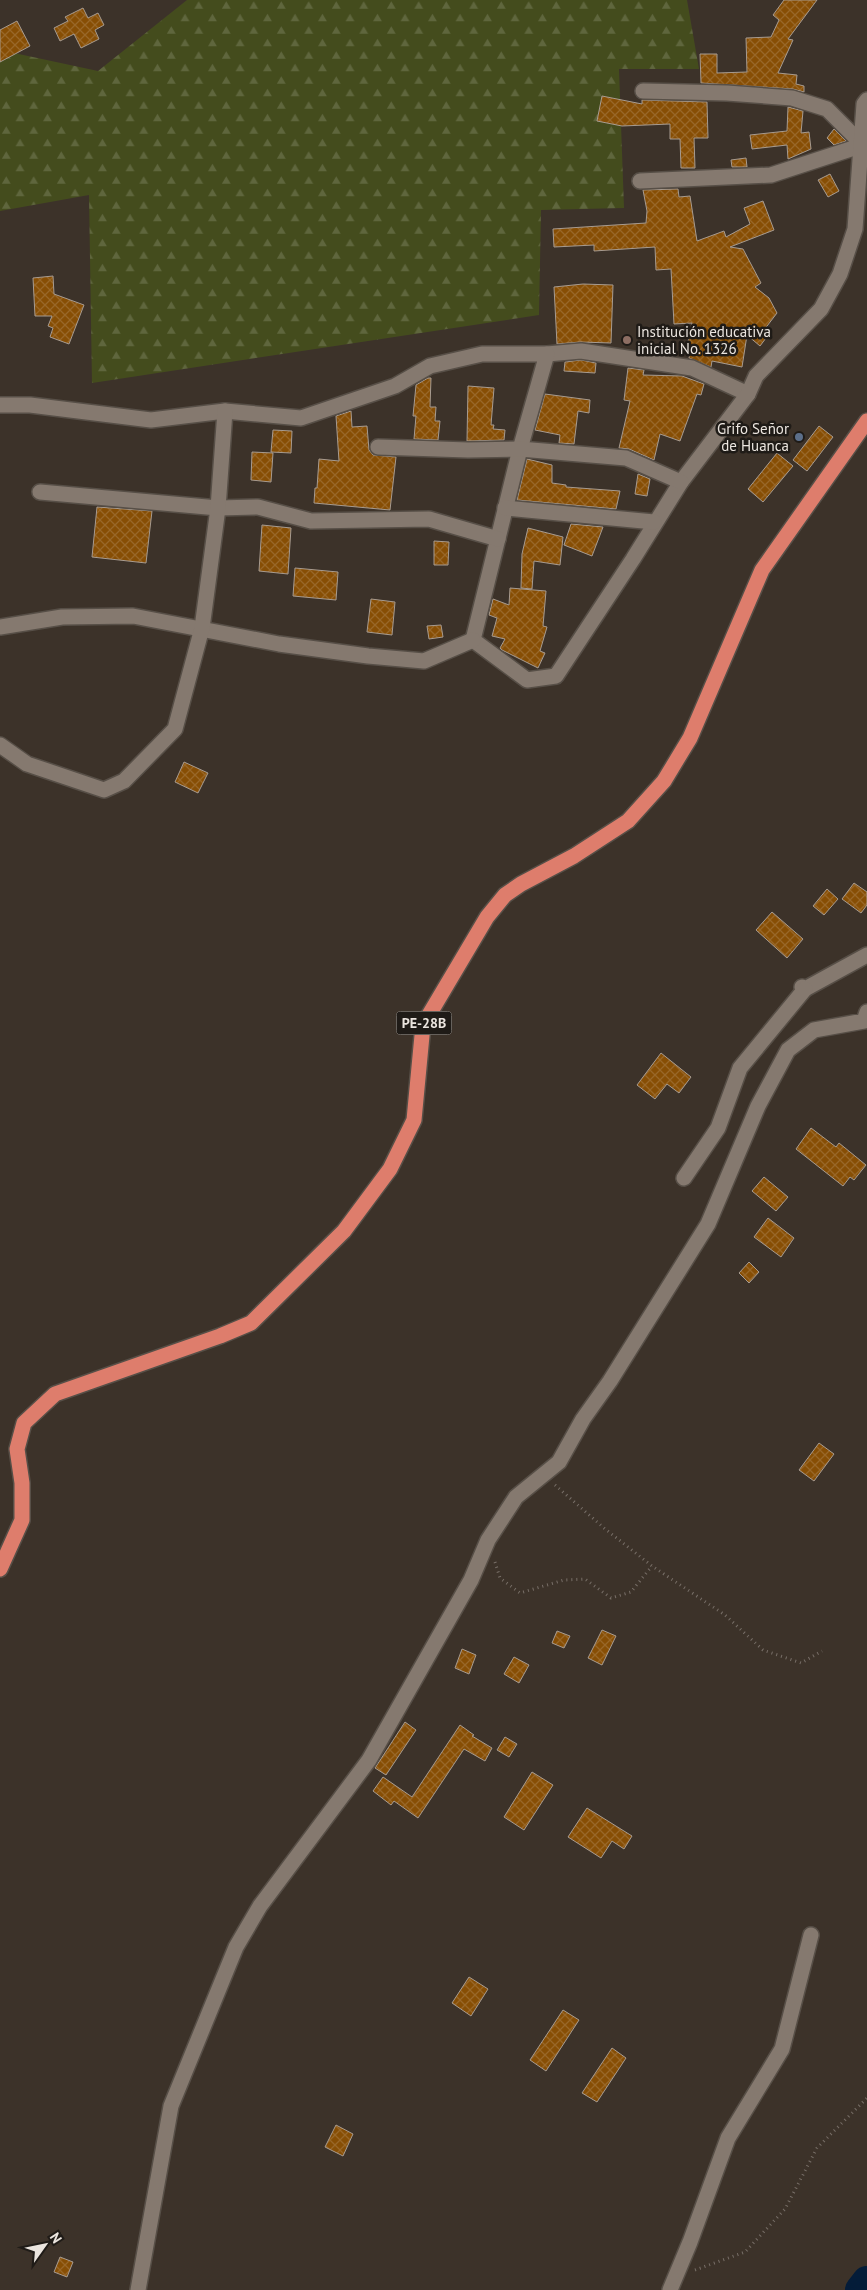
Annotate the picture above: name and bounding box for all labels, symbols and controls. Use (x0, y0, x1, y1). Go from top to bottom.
place label: Institución educativa inicial No. 1326 (637, 322, 771, 358)
marker: Institución educativa inicial No. 1326 (621, 334, 633, 346)
place label: Grifo Señor de Huanca (717, 419, 789, 455)
marker: Grifo Señor de Huanca (793, 431, 805, 443)
road number: PE-28B (396, 1011, 452, 1034)
north arrow (20, 2220, 70, 2270)
text: N (46, 2229, 66, 2247)

